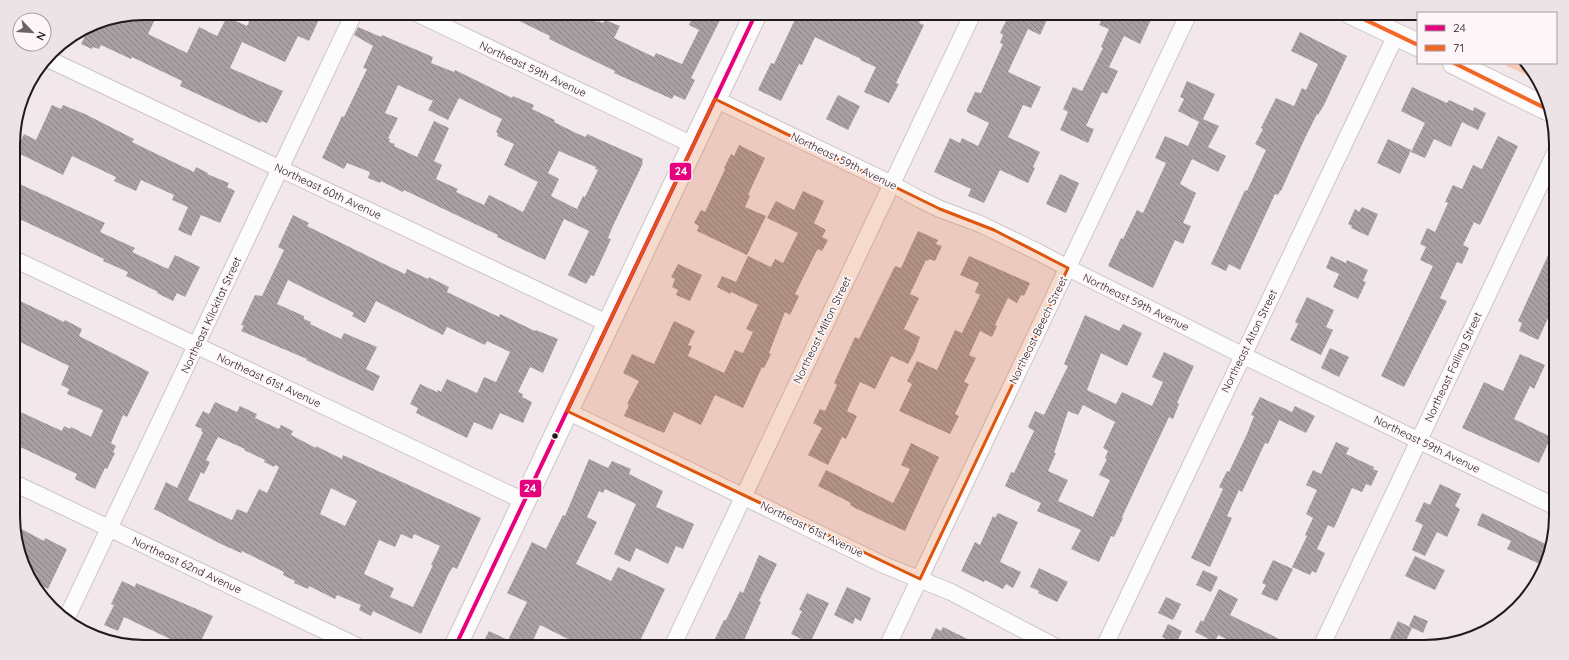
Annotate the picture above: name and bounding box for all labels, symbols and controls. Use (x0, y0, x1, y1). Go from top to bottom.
north arrow (12, 12, 52, 52)
legend (1417, 12, 1557, 64)
text: 24 (1453, 20, 1466, 35)
text: N (33, 30, 49, 43)
street label: Northeast 59th Avenue (477, 38, 589, 100)
text: 71 (1453, 40, 1464, 55)
street label: Northeast 59th Avenue (789, 129, 899, 193)
street label: Northeast 60th Avenue (272, 160, 384, 222)
line badge: 24 (669, 162, 692, 181)
text: 24 (675, 164, 688, 178)
street label: Northeast Klickitat Street (178, 254, 244, 376)
street label: Northeast 59th Avenue (1081, 270, 1191, 334)
street label: Northeast Milton Street (790, 274, 854, 386)
street label: Northeast Beech Street (1006, 274, 1070, 386)
street label: Northeast Alton Street (1218, 287, 1280, 395)
street label: Northeast Failing Street (1421, 309, 1485, 424)
street label: Northeast 61st Avenue (215, 350, 323, 410)
street label: Northeast 59th Avenue (1372, 412, 1482, 476)
unlabelled marker (550, 431, 560, 441)
line badge: 24 (519, 479, 542, 498)
text: 24 (524, 481, 537, 495)
street label: Northeast 61st Avenue (758, 498, 866, 560)
street label: Northeast 62nd Avenue (130, 533, 244, 597)

